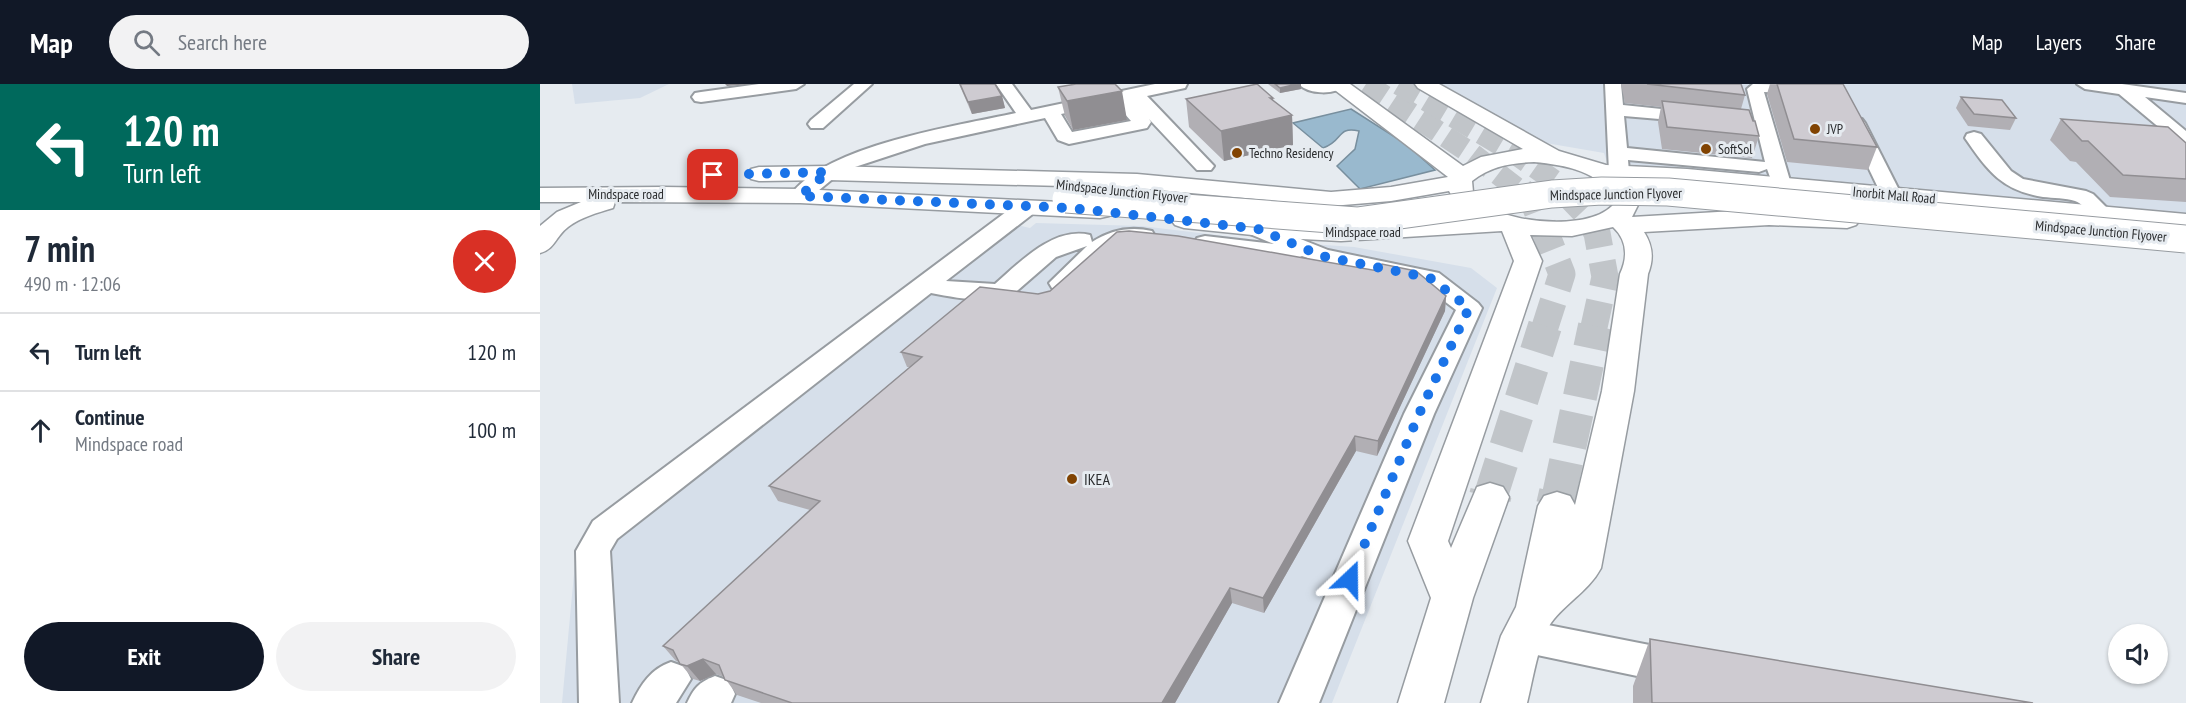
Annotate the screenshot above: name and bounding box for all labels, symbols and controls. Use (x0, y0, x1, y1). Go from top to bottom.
search box (109, 15, 529, 69)
text: Map (30, 24, 73, 61)
icon: search (130, 26, 163, 59)
text: Search here (178, 28, 267, 56)
text: Map (1972, 29, 2003, 56)
text: Layers (2036, 29, 2082, 56)
text: Share (2115, 29, 2156, 56)
text: 120 m (123, 103, 220, 158)
icon: left (24, 108, 102, 186)
place label: JVP (1826, 120, 1843, 138)
marker: JVP (1808, 122, 1822, 136)
place label: SoftSol (1718, 140, 1753, 158)
marker: SoftSol (1699, 142, 1713, 156)
place label: Techno Residency (1249, 144, 1334, 162)
marker: Techno Residency (1230, 146, 1244, 160)
pin (687, 149, 738, 200)
text: Turn left (123, 156, 201, 190)
icon: arrive (696, 158, 729, 191)
street label: Mindspace Junction Flyover (1055, 175, 1189, 207)
street label: Inorbit Mall Road (1852, 182, 1936, 208)
street label: Mindspace Junction Flyover (1550, 184, 1682, 204)
street label: Mindspace road (588, 185, 664, 203)
street label: Mindspace Junction Flyover (2034, 216, 2168, 246)
street label: Mindspace road (1325, 223, 1401, 241)
text: 7 min (24, 225, 95, 272)
button: close (453, 230, 516, 293)
text: 490 m · 12:06 (24, 271, 121, 297)
icon: left (24, 336, 57, 369)
text: Turn left (75, 338, 141, 366)
text: 120 m (467, 338, 516, 366)
text: Continue (75, 403, 145, 431)
icon: ahead (24, 414, 57, 447)
text: 100 m (467, 416, 516, 444)
text: Mindspace road (75, 431, 183, 457)
place label: IKEA (1084, 469, 1110, 489)
marker: IKEA (1065, 472, 1079, 486)
position arrow (1318, 547, 1382, 611)
button: Exit (24, 622, 264, 691)
button: Share (276, 622, 516, 691)
map controls (2108, 624, 2168, 684)
button: sound (2108, 624, 2168, 684)

